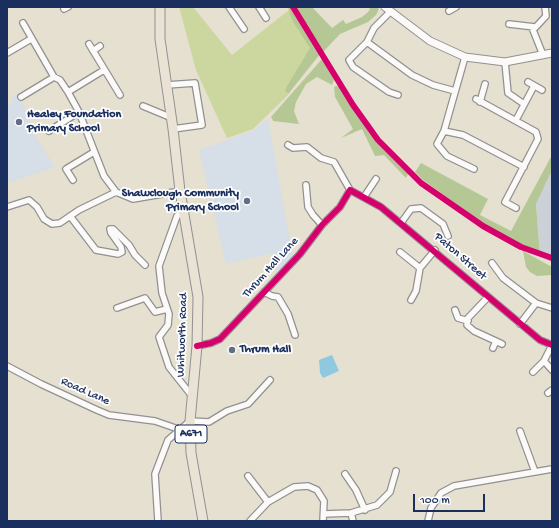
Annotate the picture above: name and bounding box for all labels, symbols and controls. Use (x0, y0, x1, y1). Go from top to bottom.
place label: Healey Foundation Primary School (27, 108, 121, 136)
marker: Healey Foundation Primary School (14, 117, 24, 127)
place label: Shawclough Community Primary School (122, 187, 239, 215)
marker: Shawclough Community Primary School (242, 196, 252, 206)
street label: Paton Street (431, 230, 489, 284)
street label: Thrum Hall Lane (240, 235, 302, 301)
street label: Whitworth Road (174, 293, 192, 377)
place label: Thrum Hall (240, 343, 291, 357)
marker: Thrum Hall (227, 345, 237, 355)
street label: Road Lane (58, 375, 112, 409)
road number: A671 (175, 425, 207, 443)
scale bar (415, 486, 487, 512)
text: 100 m (420, 494, 450, 508)

